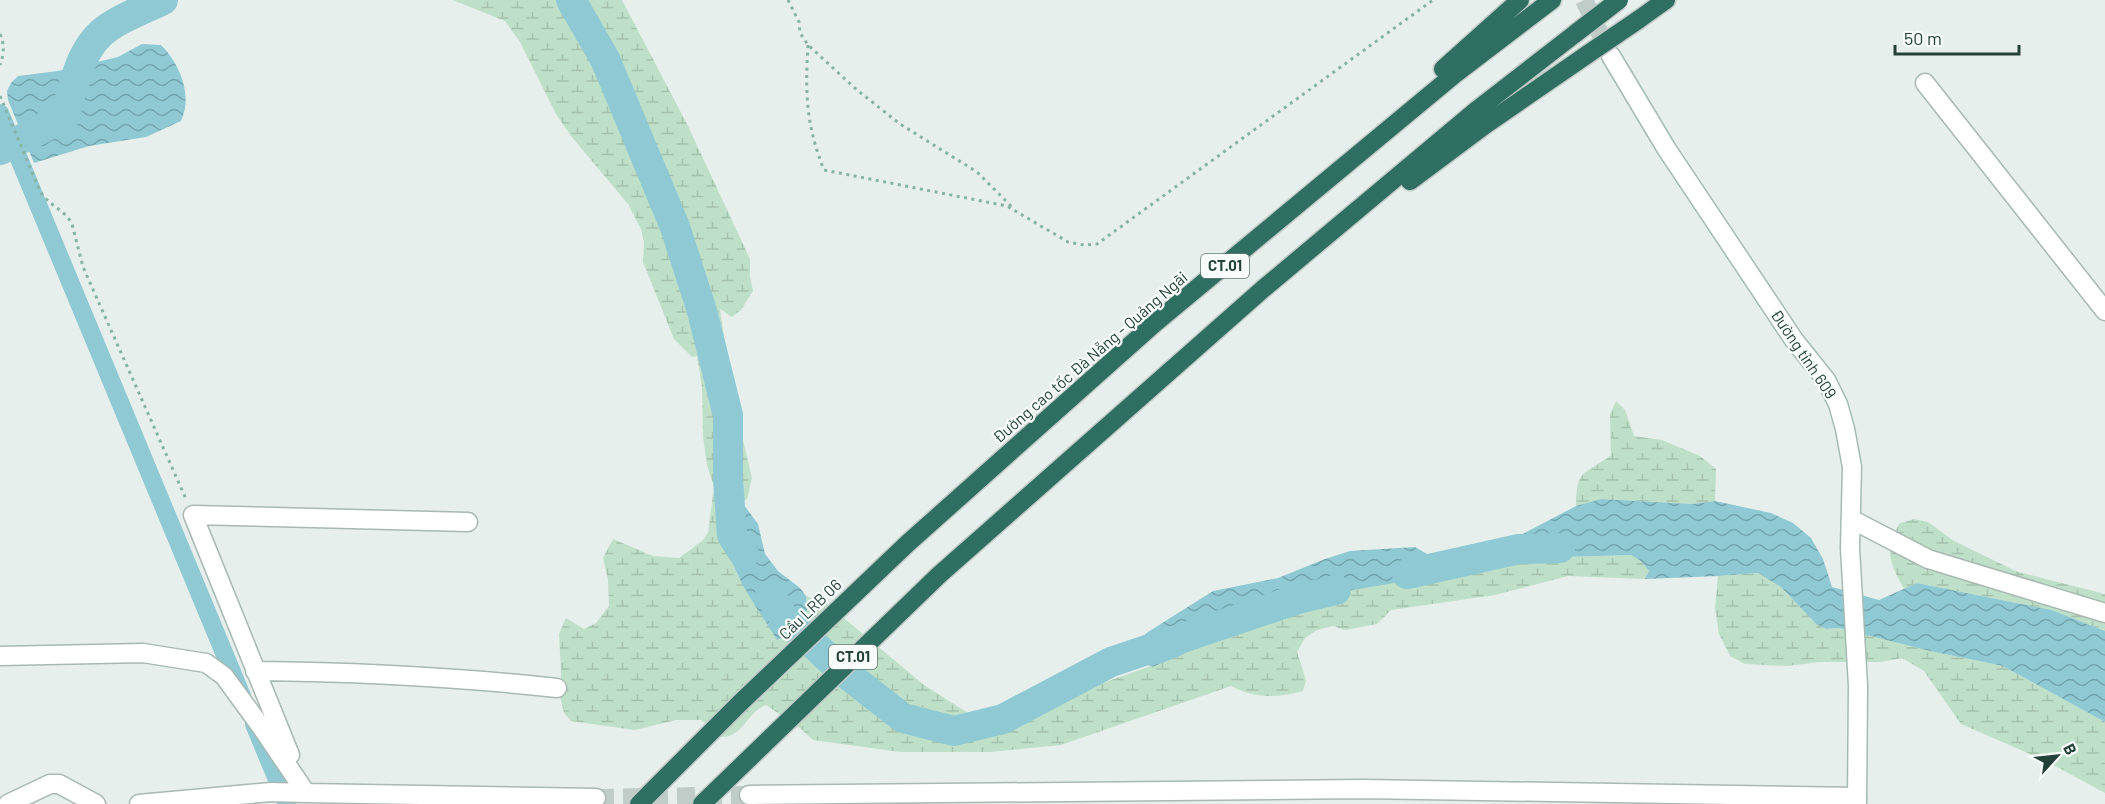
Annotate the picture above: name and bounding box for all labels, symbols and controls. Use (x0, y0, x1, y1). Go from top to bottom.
scale bar (1895, 18, 2020, 56)
text: 50 m (1904, 27, 1942, 49)
road number: CT.01 (1201, 254, 1249, 278)
street label: Đường cao tốc Đà Nẵng - Quảng Ngãi (989, 267, 1191, 446)
street label: Đường tỉnh 609 (1768, 305, 1841, 402)
street label: Cầu LRB 06 (775, 574, 845, 643)
road number: CT.01 (829, 645, 877, 669)
north arrow (2027, 726, 2087, 786)
text: B (2060, 740, 2082, 758)

